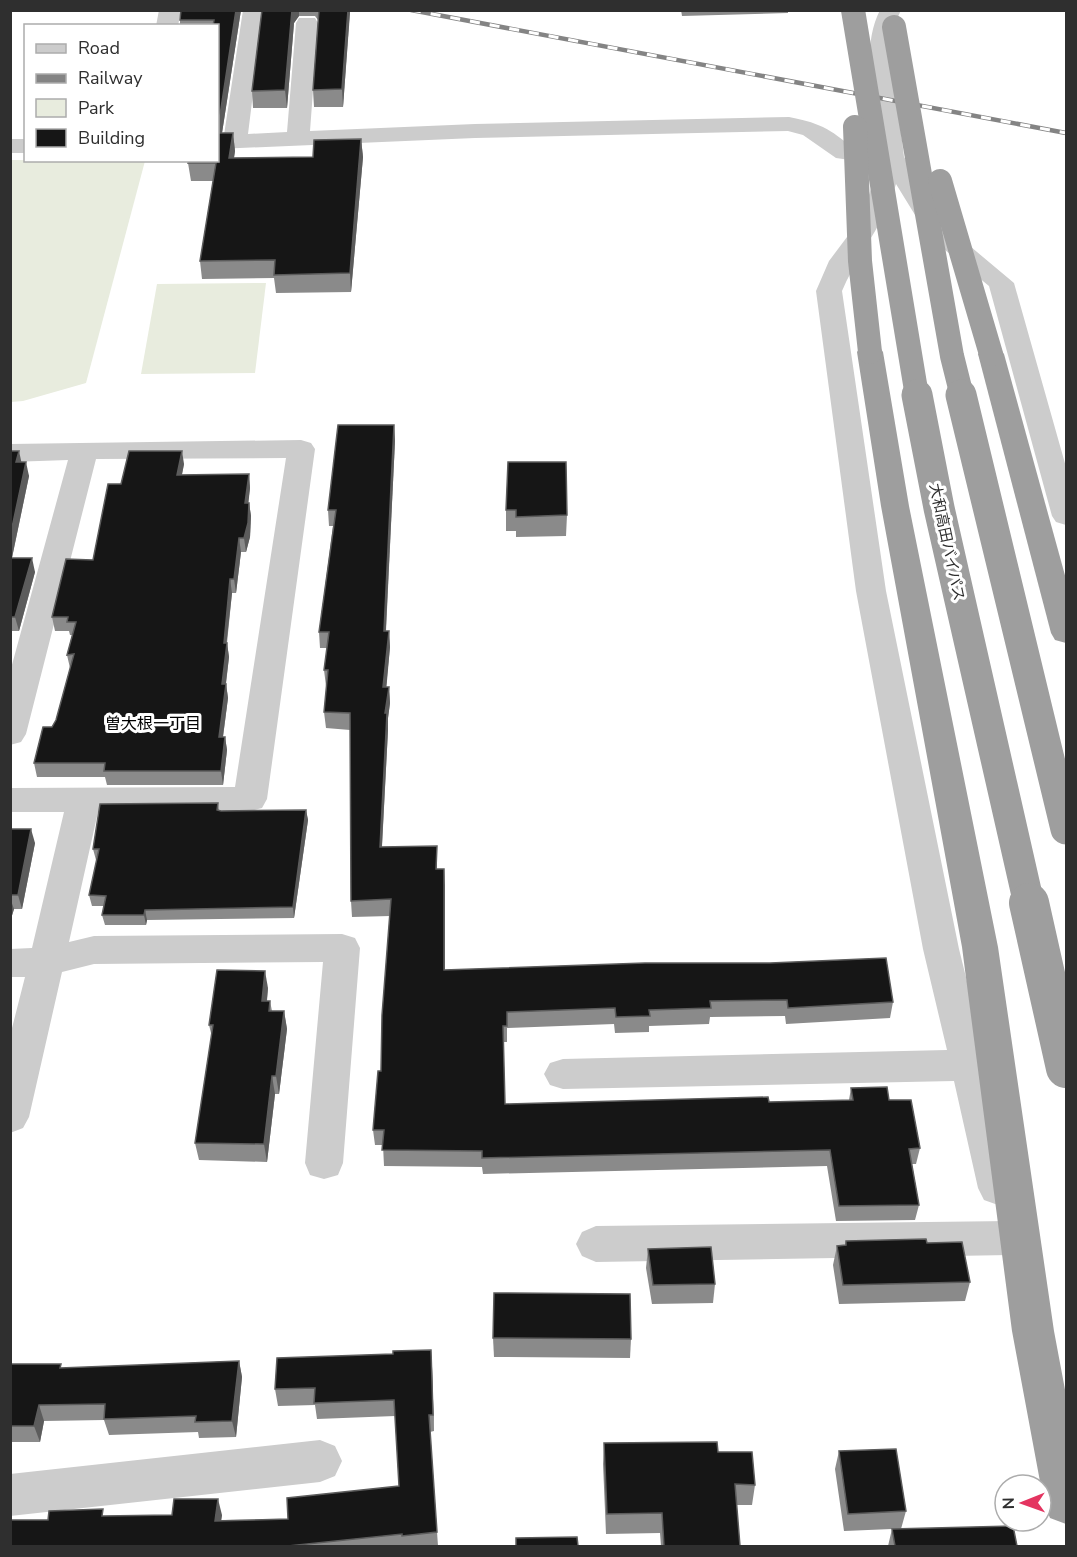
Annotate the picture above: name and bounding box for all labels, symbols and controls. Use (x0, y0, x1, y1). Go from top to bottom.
legend (24, 24, 219, 162)
text: Road (78, 36, 120, 60)
text: Railway (78, 66, 143, 90)
text: Park (78, 96, 115, 120)
text: Building (78, 126, 145, 150)
street label: 大和高田バイパス (925, 481, 969, 603)
district label: 曽大根一丁目 (105, 713, 201, 735)
north arrow (993, 1473, 1053, 1533)
text: N (998, 1497, 1020, 1509)

